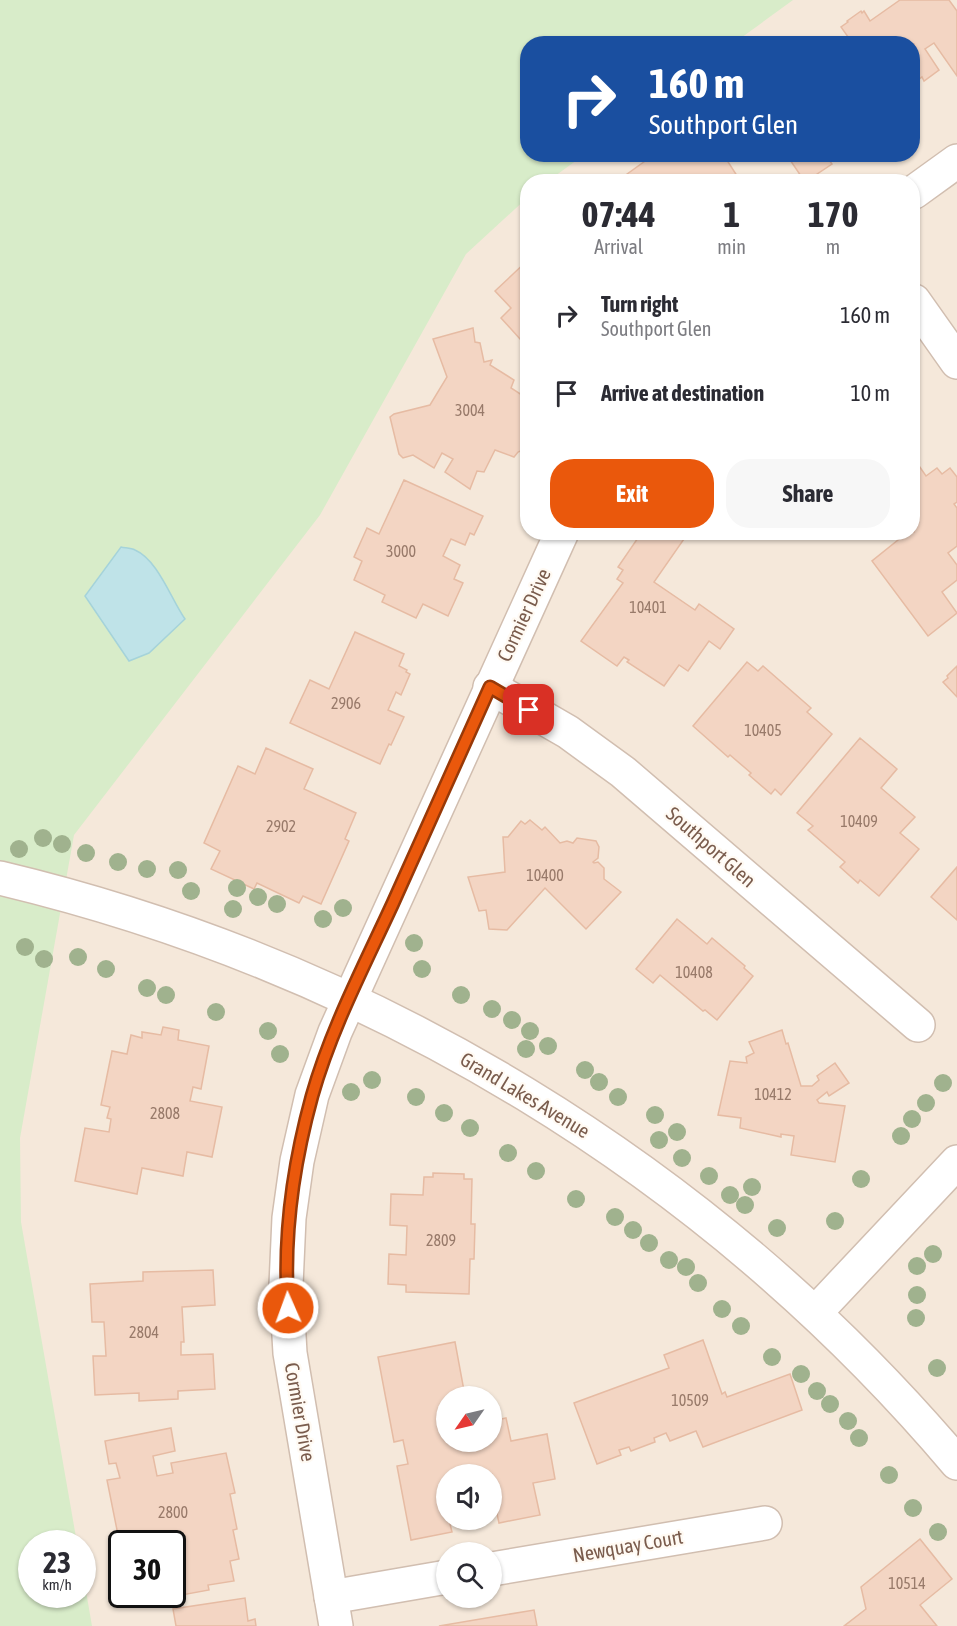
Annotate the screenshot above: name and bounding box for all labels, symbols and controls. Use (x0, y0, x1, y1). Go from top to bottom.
text: 160 m (649, 59, 744, 107)
icon: right (550, 60, 628, 138)
text: Southport Glen (649, 109, 798, 140)
text: 07:44 (582, 193, 656, 235)
text: 1 (723, 193, 740, 235)
text: 170 (808, 193, 858, 235)
text: Arrival (594, 235, 643, 258)
text: min (717, 235, 746, 258)
text: m (826, 235, 840, 258)
text: Turn right (601, 291, 678, 317)
icon: right (550, 299, 583, 332)
text: 160 m (840, 302, 890, 328)
text: Southport Glen (601, 317, 711, 340)
icon: arrive (550, 377, 583, 410)
text: Arrive at destination (601, 380, 764, 406)
text: 10 m (850, 380, 890, 406)
house number: 3004 (455, 401, 485, 419)
button: Exit (550, 459, 714, 528)
button: Share (726, 459, 890, 528)
house number: 3000 (386, 542, 416, 560)
street label: Cormier Drive (492, 565, 555, 665)
house number: 10401 (629, 598, 667, 616)
pin (503, 684, 554, 735)
icon: arrive (512, 693, 545, 726)
house number: 2906 (331, 694, 361, 712)
house number: 10405 (744, 721, 782, 739)
street label: Southport Glen (662, 802, 761, 892)
house number: 10409 (840, 812, 878, 830)
house number: 2902 (266, 817, 296, 835)
house number: 10400 (526, 866, 564, 884)
house number: 10408 (675, 963, 713, 981)
street label: Grand Lakes Avenue (456, 1047, 594, 1142)
house number: 10412 (754, 1085, 792, 1103)
house number: 2808 (150, 1104, 180, 1122)
house number: 2809 (426, 1231, 456, 1249)
position arrow (256, 1276, 320, 1340)
house number: 2804 (129, 1323, 159, 1341)
street label: Cormier Drive (280, 1361, 320, 1463)
north arrow (436, 1386, 502, 1452)
map controls (436, 1386, 502, 1608)
house number: 10509 (671, 1391, 709, 1409)
button: sound (436, 1464, 502, 1530)
house number: 2800 (158, 1503, 188, 1521)
street label: Newquay Court (571, 1524, 685, 1567)
speed limit sign: 30 (108, 1530, 186, 1608)
button: search (436, 1542, 502, 1608)
text: 23 (43, 1545, 71, 1579)
house number: 10514 (888, 1574, 926, 1592)
text: km/h (42, 1576, 72, 1593)

